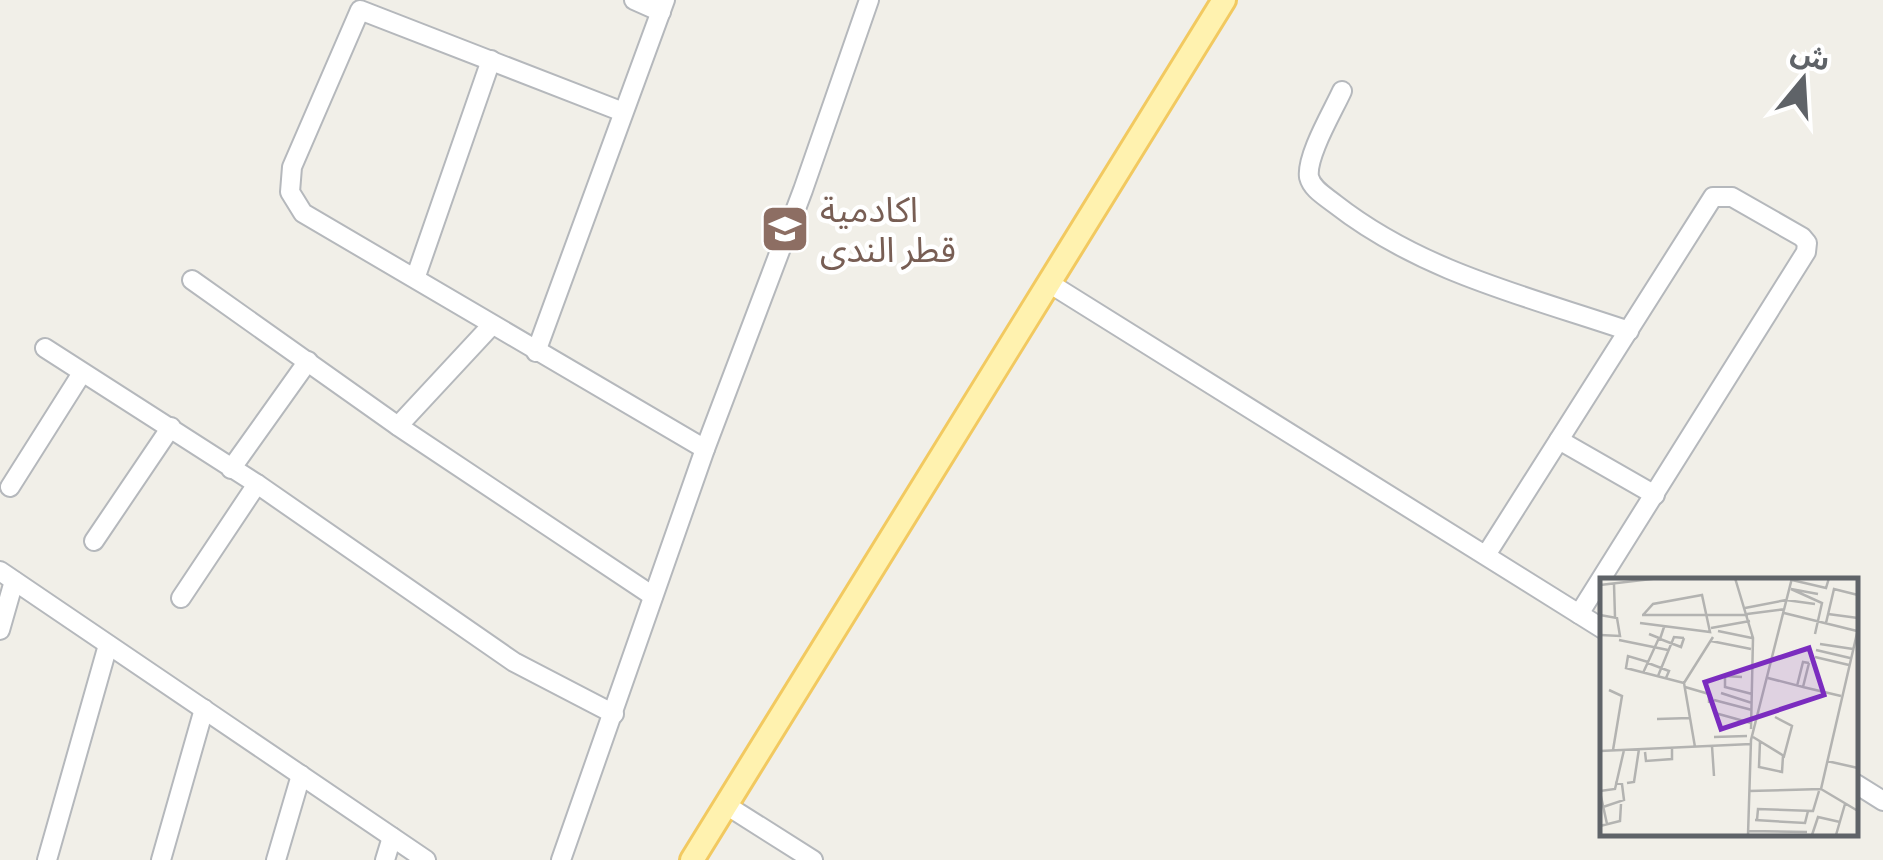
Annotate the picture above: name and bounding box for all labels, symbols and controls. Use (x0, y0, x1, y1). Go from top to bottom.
north arrow (1753, 30, 1853, 130)
text: ش (1787, 31, 1835, 79)
place label: اكادمية قطر الندى (820, 185, 956, 273)
school or university icon: اكادمية قطر الندى (759, 203, 811, 255)
inset map (1600, 578, 1858, 835)

